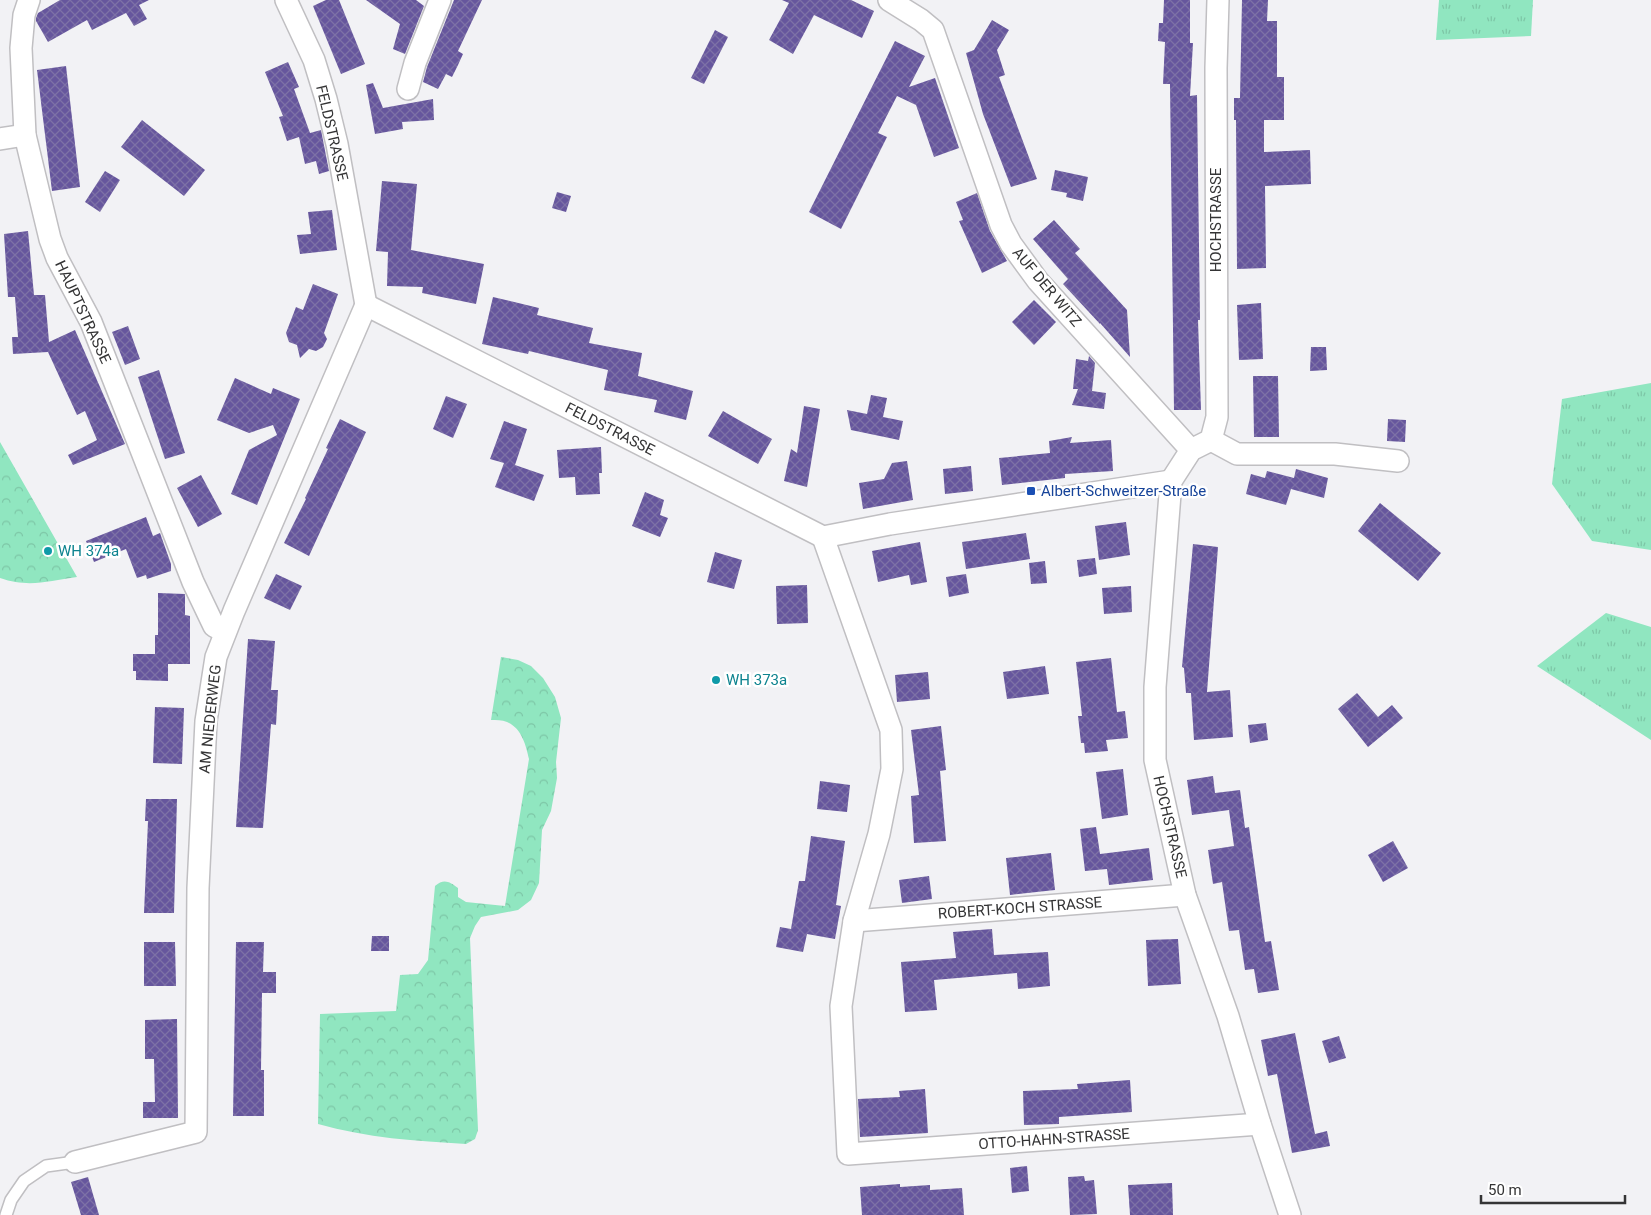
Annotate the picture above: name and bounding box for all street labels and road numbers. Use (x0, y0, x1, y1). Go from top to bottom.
street label: FELDSTRASSE (312, 83, 352, 183)
street label: HOCHSTRASSE (1207, 167, 1225, 272)
street label: AUF DER WITZ (1009, 244, 1085, 330)
street label: HAUPTSTRASSE (51, 258, 115, 367)
street label: FELDSTRASSE (562, 399, 658, 459)
street label: AM NIEDERWEG (195, 664, 225, 774)
street label: HOCHSTRASSE (1149, 774, 1191, 880)
street label: ROBERT-KOCH STRASSE (937, 893, 1103, 923)
street label: OTTO-HAHN-STRASSE (978, 1125, 1131, 1153)

